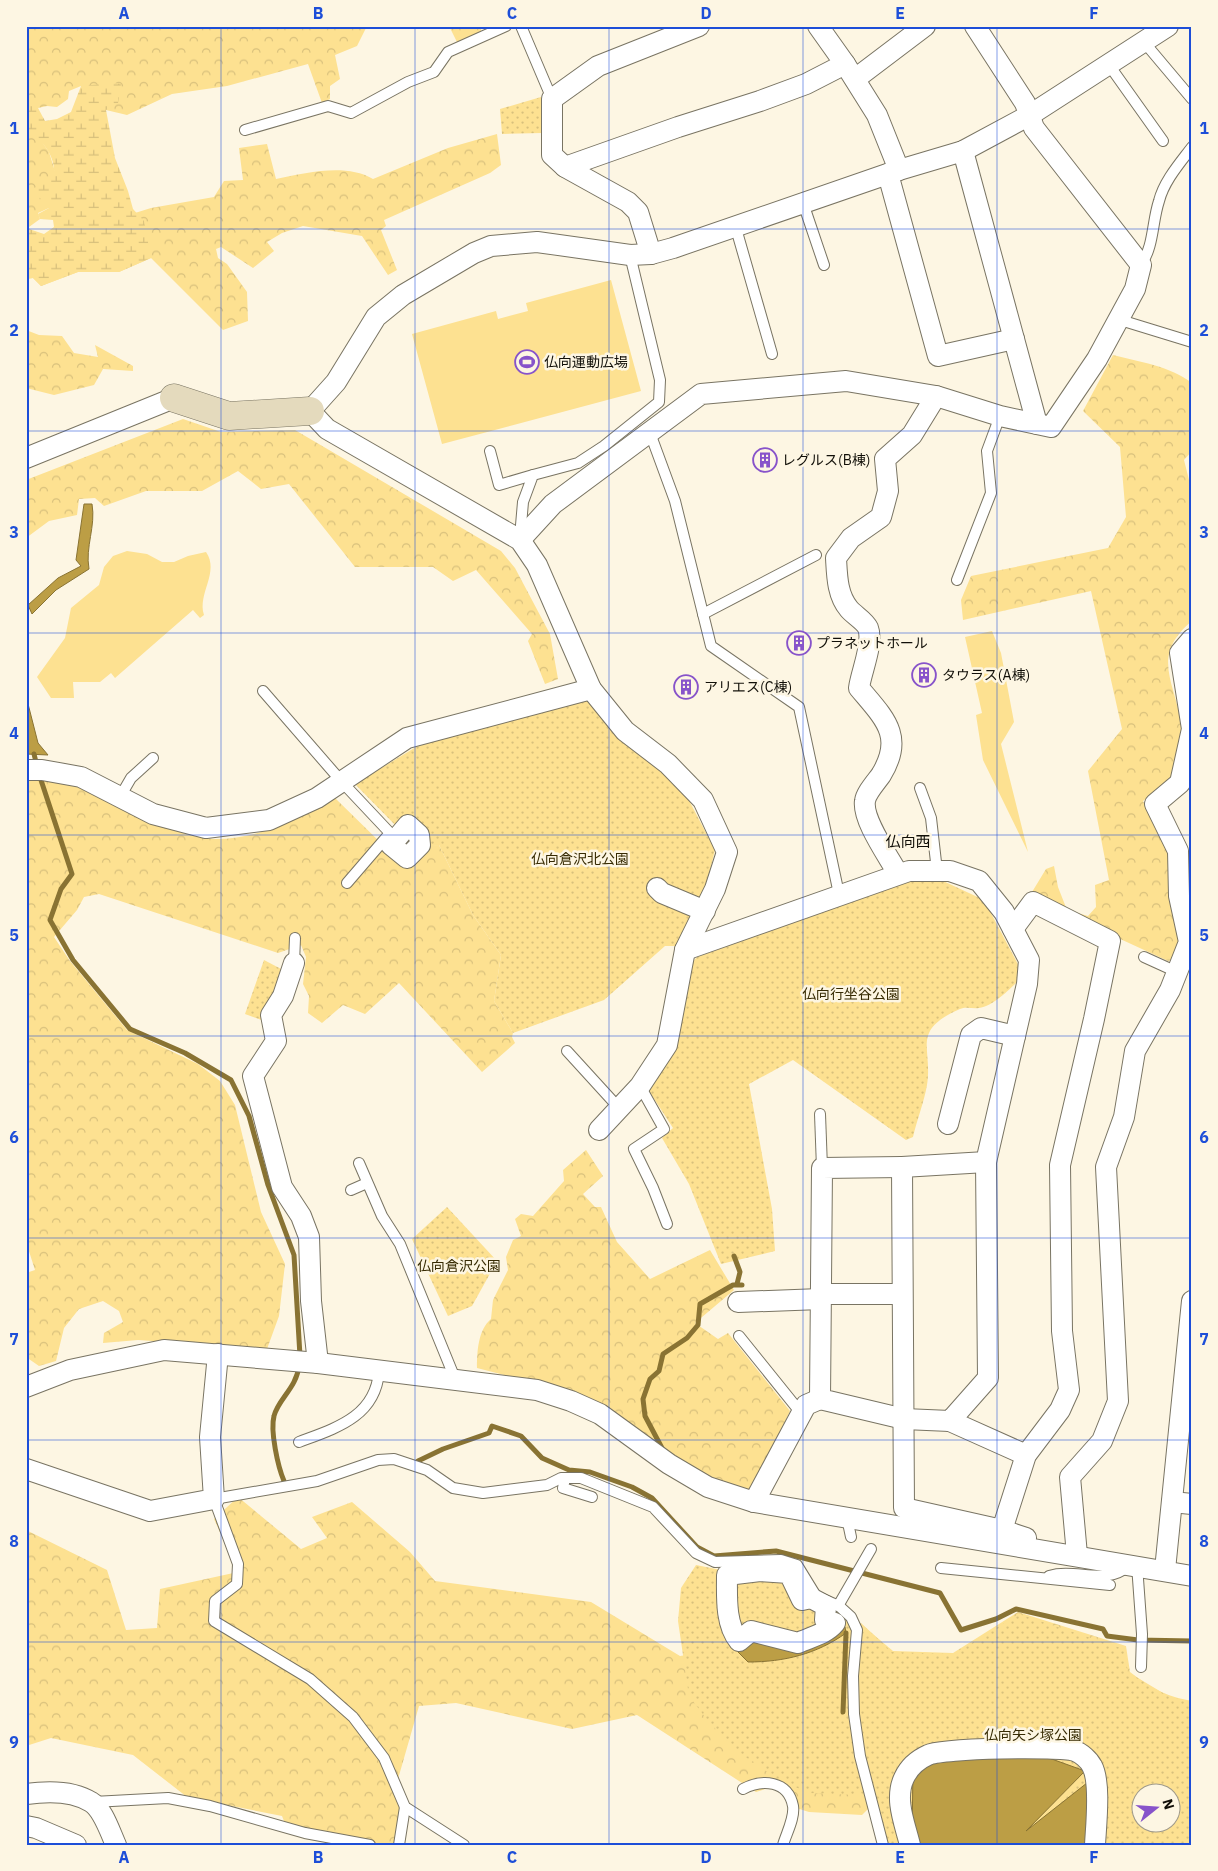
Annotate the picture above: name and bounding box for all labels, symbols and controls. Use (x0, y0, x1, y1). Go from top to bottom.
text: A (119, 3, 130, 23)
text: B (313, 3, 324, 23)
text: C (507, 3, 517, 23)
text: D (700, 3, 712, 23)
text: E (895, 3, 905, 23)
text: F (1089, 3, 1099, 23)
text: 1 (9, 118, 19, 138)
text: 1 (1199, 118, 1209, 138)
text: 2 (9, 320, 19, 340)
text: 2 (1199, 320, 1209, 340)
sports icon: 仏向運動広場 (514, 349, 540, 375)
place label: 仏向運動広場 (544, 353, 628, 371)
building icon: レグルス(B棟) (752, 447, 778, 473)
place label: レグルス(B棟) (782, 451, 871, 469)
text: 3 (9, 522, 19, 542)
text: 3 (1199, 522, 1209, 542)
building icon: プラネットホール (786, 630, 812, 656)
place label: プラネットホール (816, 634, 928, 652)
building icon: タウラス(A棟) (911, 662, 937, 688)
place label: タウラス(A棟) (942, 666, 1030, 684)
building icon: アリエス(C棟) (673, 674, 699, 700)
place label: アリエス(C棟) (704, 678, 792, 696)
text: 4 (9, 723, 19, 743)
text: 4 (1199, 723, 1209, 743)
district label: 仏向西 (885, 832, 931, 851)
park label: 仏向倉沢北公園 (531, 850, 629, 868)
text: 5 (9, 925, 19, 945)
text: 5 (1199, 925, 1209, 945)
park label: 仏向行坐谷公園 (802, 985, 900, 1003)
text: 6 (9, 1127, 19, 1147)
text: 6 (1199, 1127, 1209, 1147)
park label: 仏向倉沢公園 (417, 1257, 501, 1275)
text: 7 (9, 1329, 19, 1349)
text: 7 (1199, 1329, 1209, 1349)
text: 8 (9, 1531, 19, 1551)
text: 8 (1199, 1531, 1209, 1551)
park label: 仏向矢シ塚公園 (984, 1726, 1082, 1744)
text: 9 (9, 1732, 19, 1752)
text: 9 (1199, 1732, 1209, 1752)
north arrow (1130, 1784, 1180, 1834)
text: N (1158, 1797, 1179, 1812)
text: A (119, 1847, 130, 1867)
text: B (313, 1847, 324, 1867)
text: C (507, 1847, 517, 1867)
text: D (700, 1847, 712, 1867)
text: E (895, 1847, 905, 1867)
text: F (1089, 1847, 1099, 1867)

